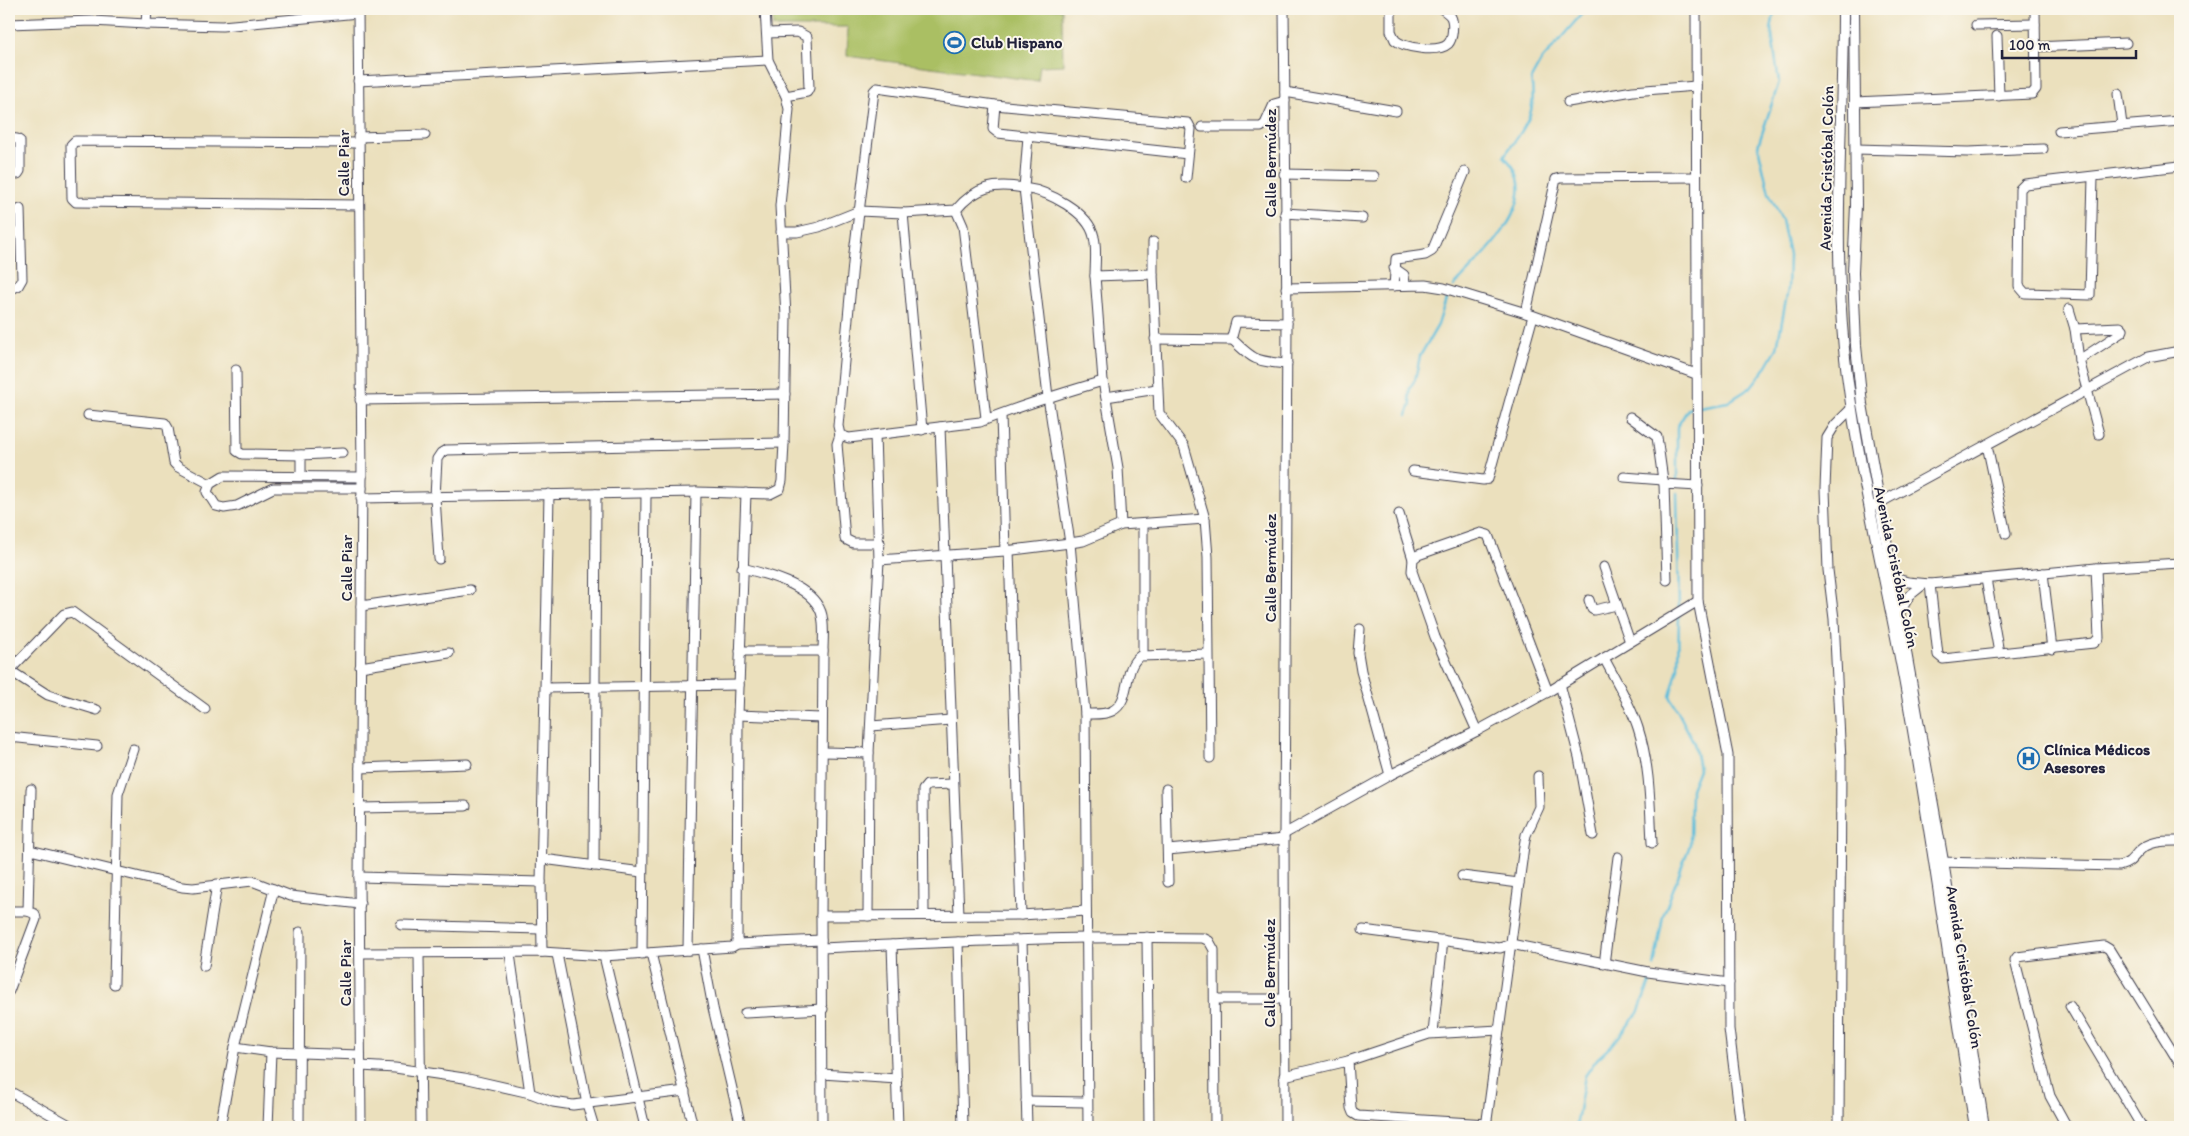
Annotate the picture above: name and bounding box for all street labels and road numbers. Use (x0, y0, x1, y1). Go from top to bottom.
street label: Avenida Cristóbal Colón (1816, 85, 1837, 251)
street label: Calle Bermúdez (1261, 108, 1280, 217)
street label: Calle Piar (334, 129, 353, 196)
street label: Avenida Cristóbal Colón (1870, 485, 1923, 650)
street label: Calle Bermúdez (1261, 513, 1280, 622)
street label: Calle Piar (337, 534, 356, 601)
street label: Avenida Cristóbal Colón (1942, 884, 1987, 1050)
street label: Calle Bermúdez (1260, 918, 1279, 1027)
street label: Calle Piar (336, 939, 355, 1006)

